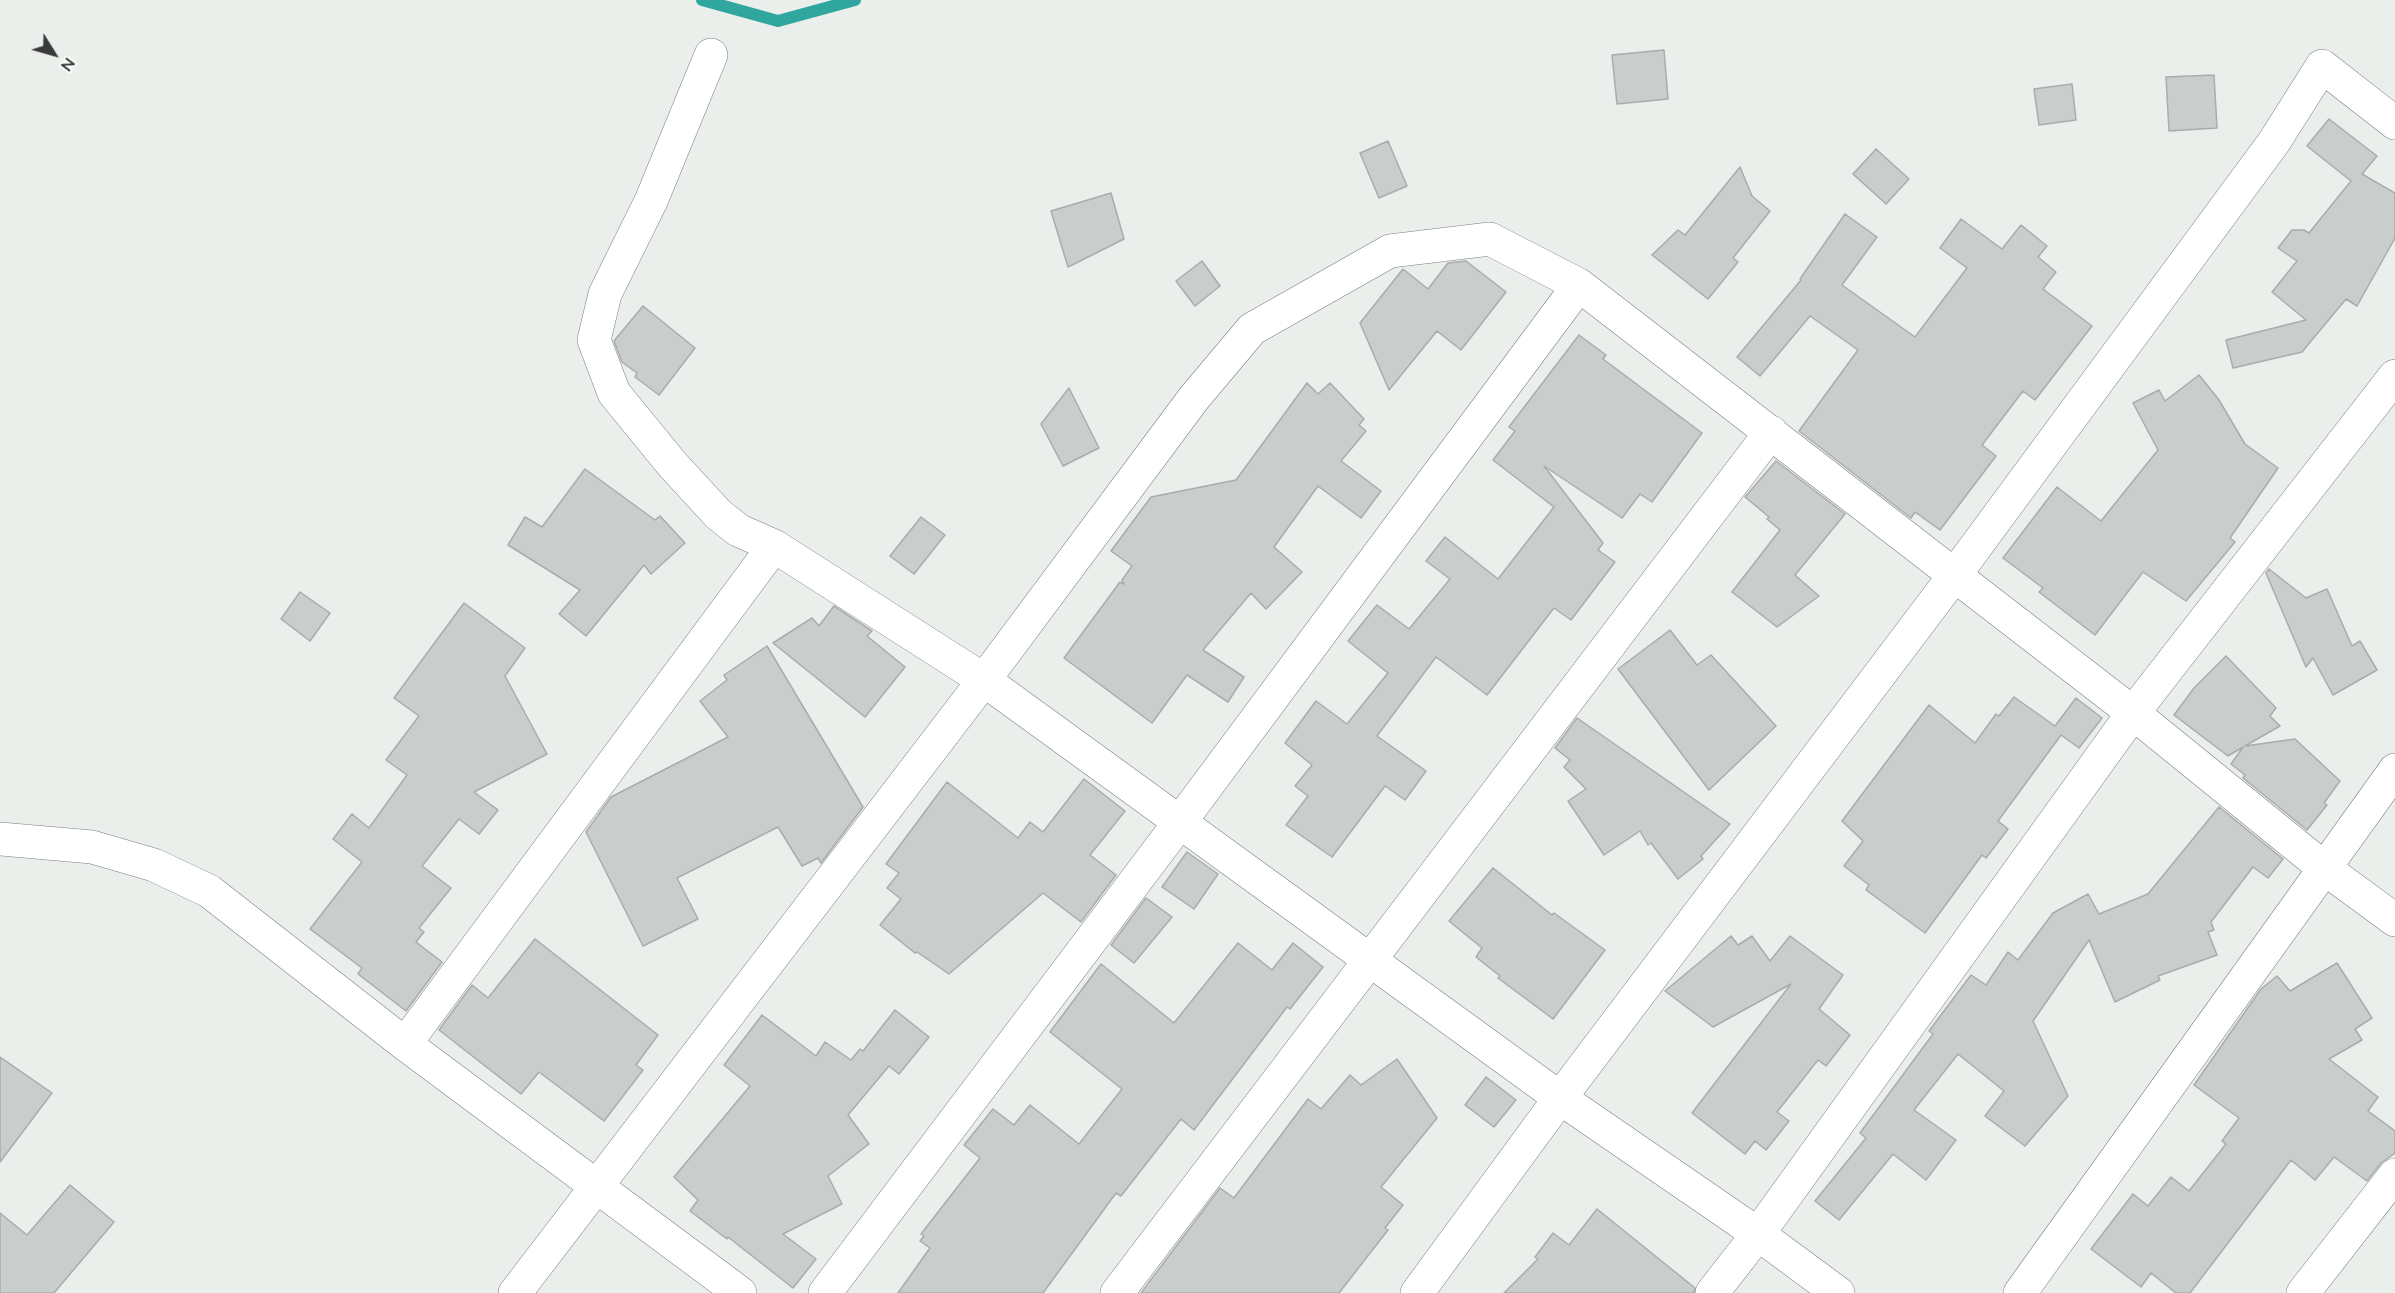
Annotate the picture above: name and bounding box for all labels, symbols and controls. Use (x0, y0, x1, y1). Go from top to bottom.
north arrow (24, 24, 84, 84)
text: N (57, 54, 80, 76)

